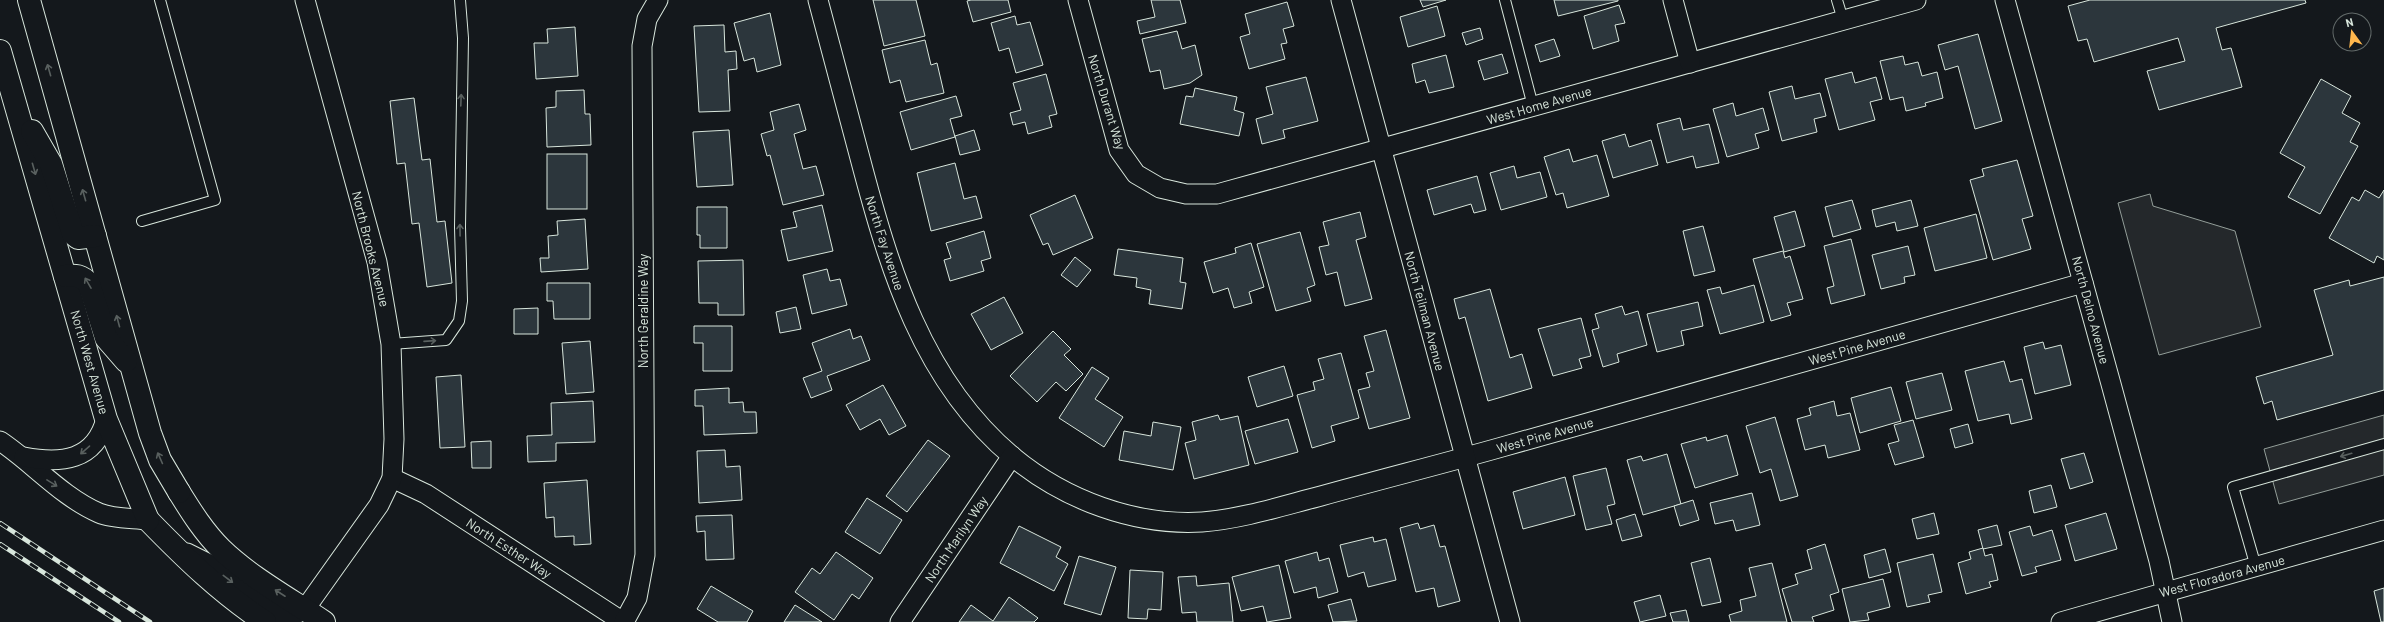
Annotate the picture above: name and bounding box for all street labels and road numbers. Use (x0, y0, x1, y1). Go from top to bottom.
street label: North Durant Way (1085, 52, 1129, 152)
street label: West Home Avenue (1485, 82, 1593, 128)
street label: North Brooks Avenue (349, 189, 393, 309)
street label: North Fay Avenue (862, 194, 908, 292)
street label: North Teilman Avenue (1401, 249, 1449, 373)
street label: North Geraldine Way (635, 254, 651, 368)
street label: North Delno Avenue (2069, 254, 2113, 366)
street label: North West Avenue (67, 308, 113, 416)
street label: West Pine Avenue (1807, 326, 1907, 368)
street label: West Pine Avenue (1495, 414, 1595, 456)
street label: North Marilyn Way (921, 493, 991, 585)
street label: North Esther Way (463, 514, 555, 582)
street label: West Floradora Avenue (2157, 552, 2287, 600)

